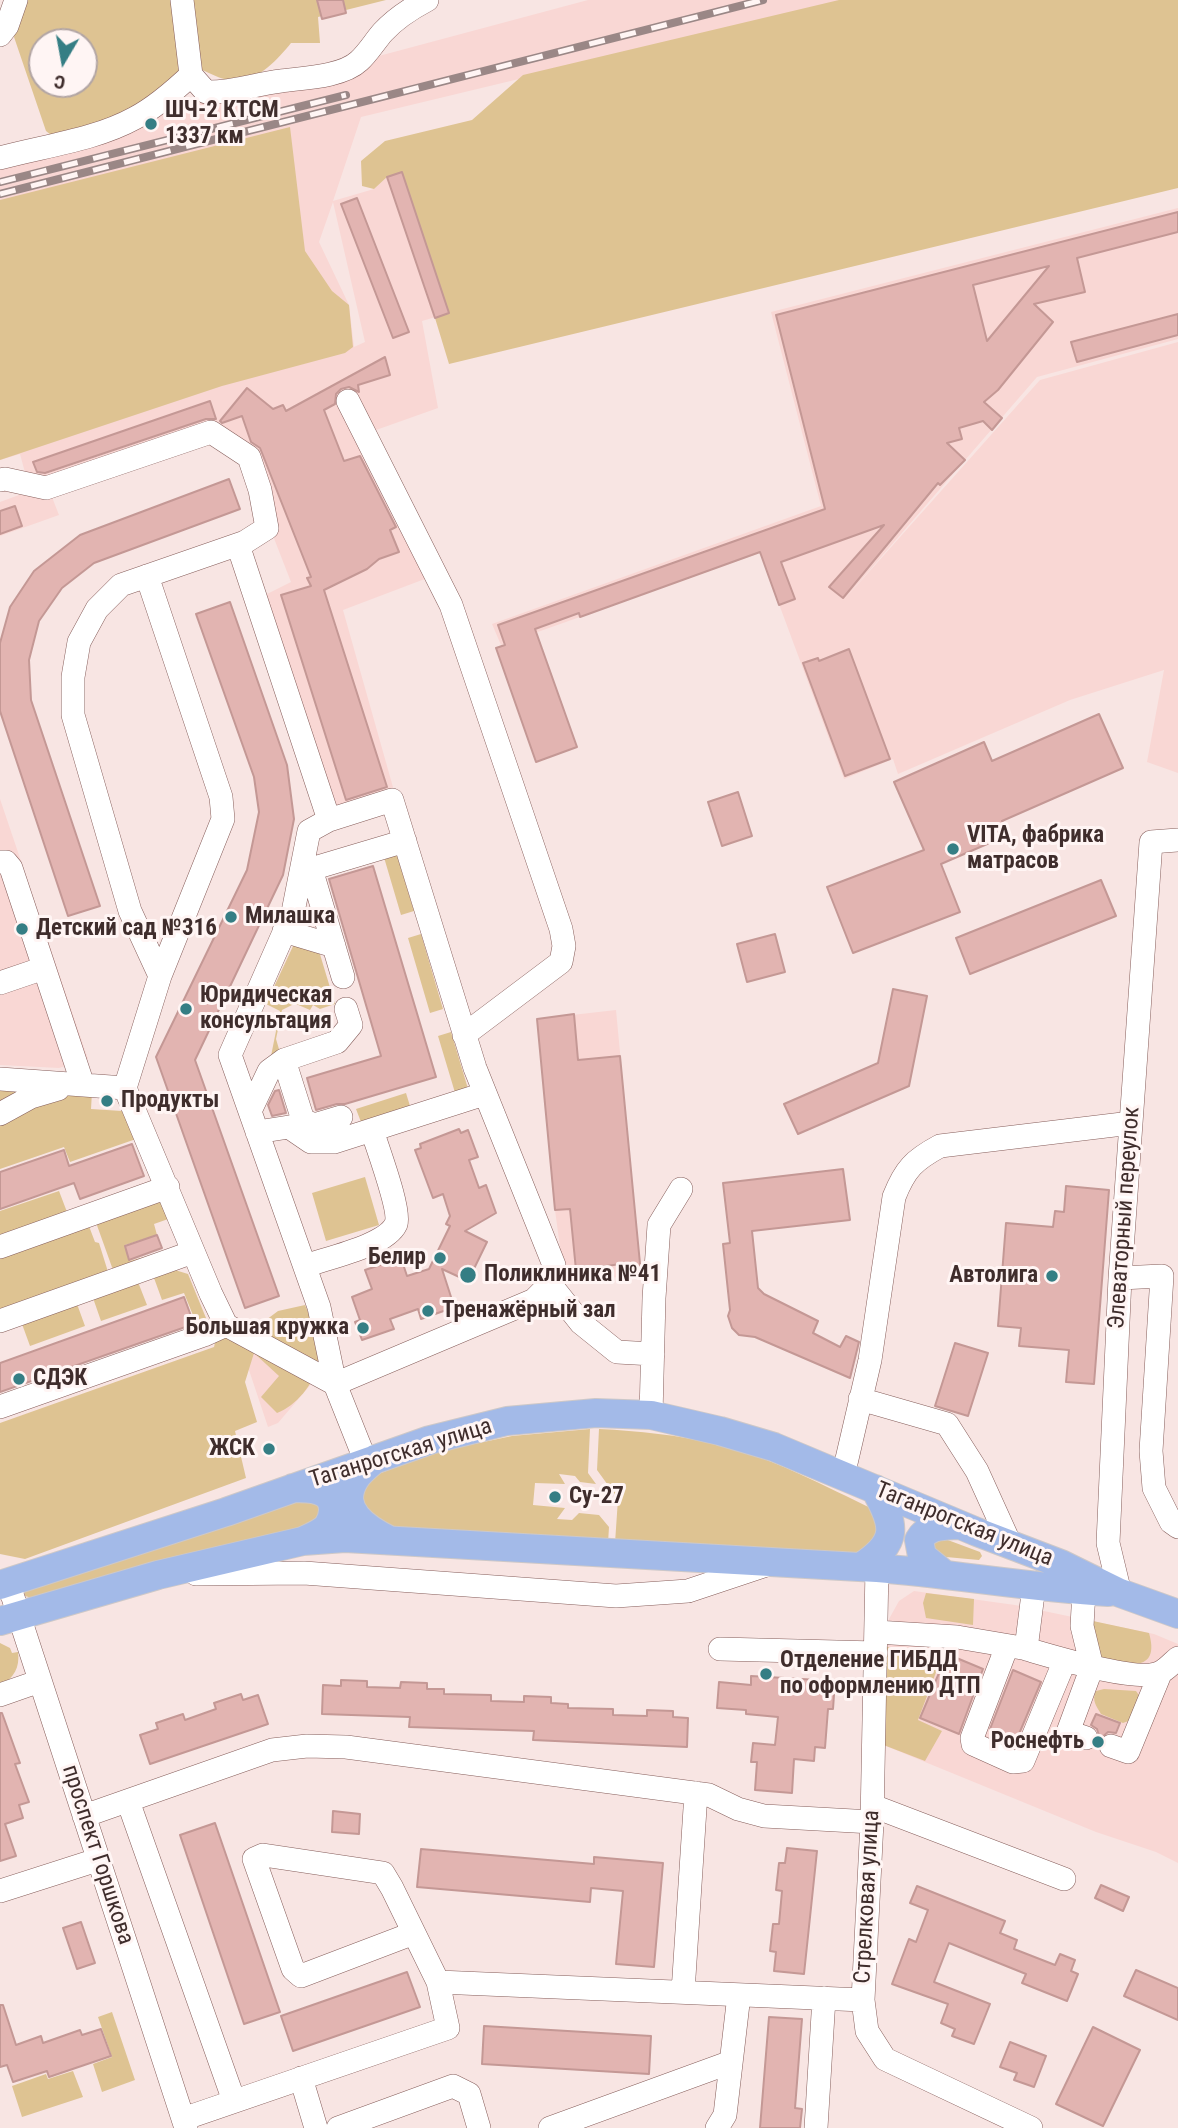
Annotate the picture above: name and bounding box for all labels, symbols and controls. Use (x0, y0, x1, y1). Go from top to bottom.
north arrow (28, 28, 98, 98)
text: С (52, 70, 67, 94)
place label: ШЧ-2 КТСМ 1337 км (165, 97, 279, 151)
marker: ШЧ-2 КТСМ 1337 км (143, 116, 159, 132)
place label: VITA, фабрика матрасов (967, 822, 1104, 876)
marker: VITA, фабрика матрасов (945, 841, 961, 857)
place label: Милашка (245, 903, 335, 931)
marker: Милашка (223, 909, 239, 925)
place label: Детский сад №316 (36, 915, 217, 943)
marker: Детский сад №316 (14, 921, 30, 937)
place label: Юридическая консультация (200, 982, 333, 1036)
marker: Юридическая консультация (178, 1001, 194, 1017)
place label: Продукты (121, 1087, 219, 1115)
marker: Продукты (99, 1093, 115, 1109)
street label: Элеваторный переулок (1103, 1106, 1147, 1330)
place label: Белир (368, 1244, 426, 1272)
marker: Белир (432, 1250, 448, 1266)
place label: Поликлиника №41 (484, 1261, 661, 1289)
place label: Автолига (949, 1262, 1038, 1290)
marker: Поликлиника №41 (458, 1265, 478, 1285)
marker: Автолига (1044, 1268, 1060, 1284)
place label: Тренажёрный зал (442, 1297, 615, 1325)
marker: Тренажёрный зал (420, 1303, 436, 1319)
place label: Большая кружка (185, 1314, 349, 1342)
marker: Большая кружка (355, 1320, 371, 1336)
place label: СДЭК (33, 1365, 87, 1393)
marker: СДЭК (11, 1371, 27, 1387)
street label: Таганрогская улица (307, 1413, 495, 1495)
place label: ЖСК (209, 1435, 255, 1463)
marker: ЖСК (261, 1441, 277, 1457)
street label: Таганрогская улица (871, 1477, 1057, 1573)
place label: Су-27 (569, 1483, 624, 1511)
marker: Су-27 (547, 1489, 563, 1505)
place label: Отделение ГИБДД по оформлению ДТП (780, 1647, 981, 1701)
marker: Отделение ГИБДД по оформлению ДТП (758, 1666, 774, 1682)
place label: Роснефть (991, 1728, 1084, 1756)
marker: Роснефть (1090, 1734, 1106, 1750)
street label: проспект Горшкова (55, 1762, 139, 1948)
street label: Стрелковая улица (850, 1810, 886, 1984)

